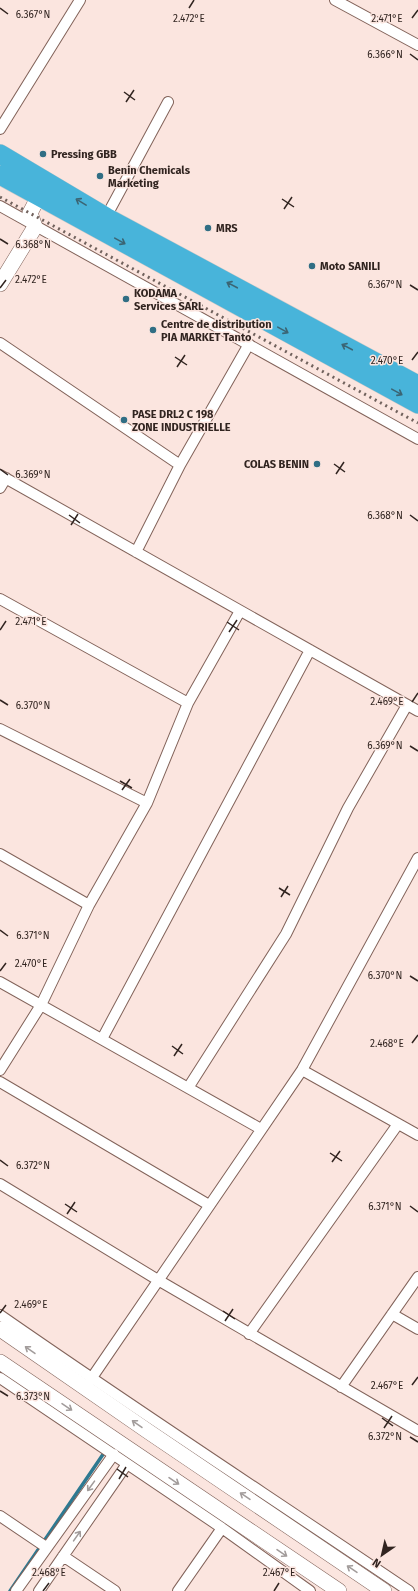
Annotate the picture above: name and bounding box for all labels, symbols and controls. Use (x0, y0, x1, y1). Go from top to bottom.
text: 6.367°N (16, 9, 50, 21)
text: 2.472°E (173, 13, 205, 25)
text: 2.471°E (371, 13, 403, 25)
text: 6.366°N (367, 49, 403, 61)
place label: Pressing GBB (51, 148, 117, 161)
marker: Pressing GBB (38, 149, 48, 159)
place label: Benin Chemicals Marketing (108, 164, 191, 190)
marker: Benin Chemicals Marketing (95, 171, 105, 181)
one-way arrow (75, 198, 87, 206)
place label: MRS (216, 222, 238, 235)
marker: MRS (203, 223, 213, 233)
one-way arrow (114, 237, 126, 245)
text: 6.368°N (15, 239, 51, 251)
place label: Moto SANILI (320, 260, 380, 273)
marker: Moto SANILI (307, 261, 317, 271)
text: 2.472°E (15, 274, 47, 286)
text: 6.367°N (368, 279, 402, 291)
one-way arrow (226, 281, 238, 289)
place label: KODAMA Services SARL (134, 287, 204, 313)
marker: KODAMA Services SARL (121, 294, 131, 304)
place label: Centre de distribution PIA MARKET Tanto (161, 318, 272, 344)
marker: Centre de distribution PIA MARKET Tanto (148, 325, 158, 335)
one-way arrow (277, 327, 289, 334)
one-way arrow (341, 342, 353, 350)
text: 2.470°E (371, 355, 403, 367)
one-way arrow (391, 389, 403, 397)
place label: PASE DRL2 C 198 ZONE INDUSTRIELLE (132, 408, 231, 434)
marker: PASE DRL2 C 198 ZONE INDUSTRIELLE (119, 415, 129, 425)
place label: COLAS BENIN (244, 458, 309, 471)
marker: COLAS BENIN (312, 459, 322, 469)
text: 6.369°N (15, 469, 51, 481)
text: 6.368°N (367, 510, 403, 522)
text: 2.471°E (15, 616, 47, 628)
text: 2.469°E (370, 696, 404, 708)
text: 6.370°N (16, 700, 50, 712)
text: 6.369°N (367, 740, 403, 752)
text: 6.371°N (16, 930, 50, 942)
text: 2.470°E (15, 958, 47, 970)
text: 6.370°N (368, 970, 402, 982)
text: 2.468°E (370, 1038, 404, 1050)
text: 6.372°N (16, 1160, 50, 1172)
text: 6.371°N (368, 1201, 402, 1213)
text: 2.469°E (14, 1299, 48, 1311)
one-way arrow (24, 1346, 35, 1354)
text: 2.467°E (371, 1380, 403, 1392)
text: 6.373°N (16, 1391, 50, 1403)
one-way arrow (61, 1403, 72, 1411)
one-way arrow (131, 1420, 142, 1428)
text: 6.372°N (368, 1431, 402, 1443)
one-way arrow (169, 1476, 180, 1485)
one-way arrow (87, 1480, 95, 1491)
one-way arrow (239, 1492, 250, 1500)
one-way arrow (73, 1531, 81, 1542)
north arrow (362, 1535, 402, 1575)
one-way arrow (276, 1549, 287, 1557)
text: N (370, 1555, 383, 1570)
one-way arrow (347, 1565, 358, 1573)
text: 2.468°E (32, 1567, 66, 1579)
text: 2.467°E (263, 1567, 295, 1579)

